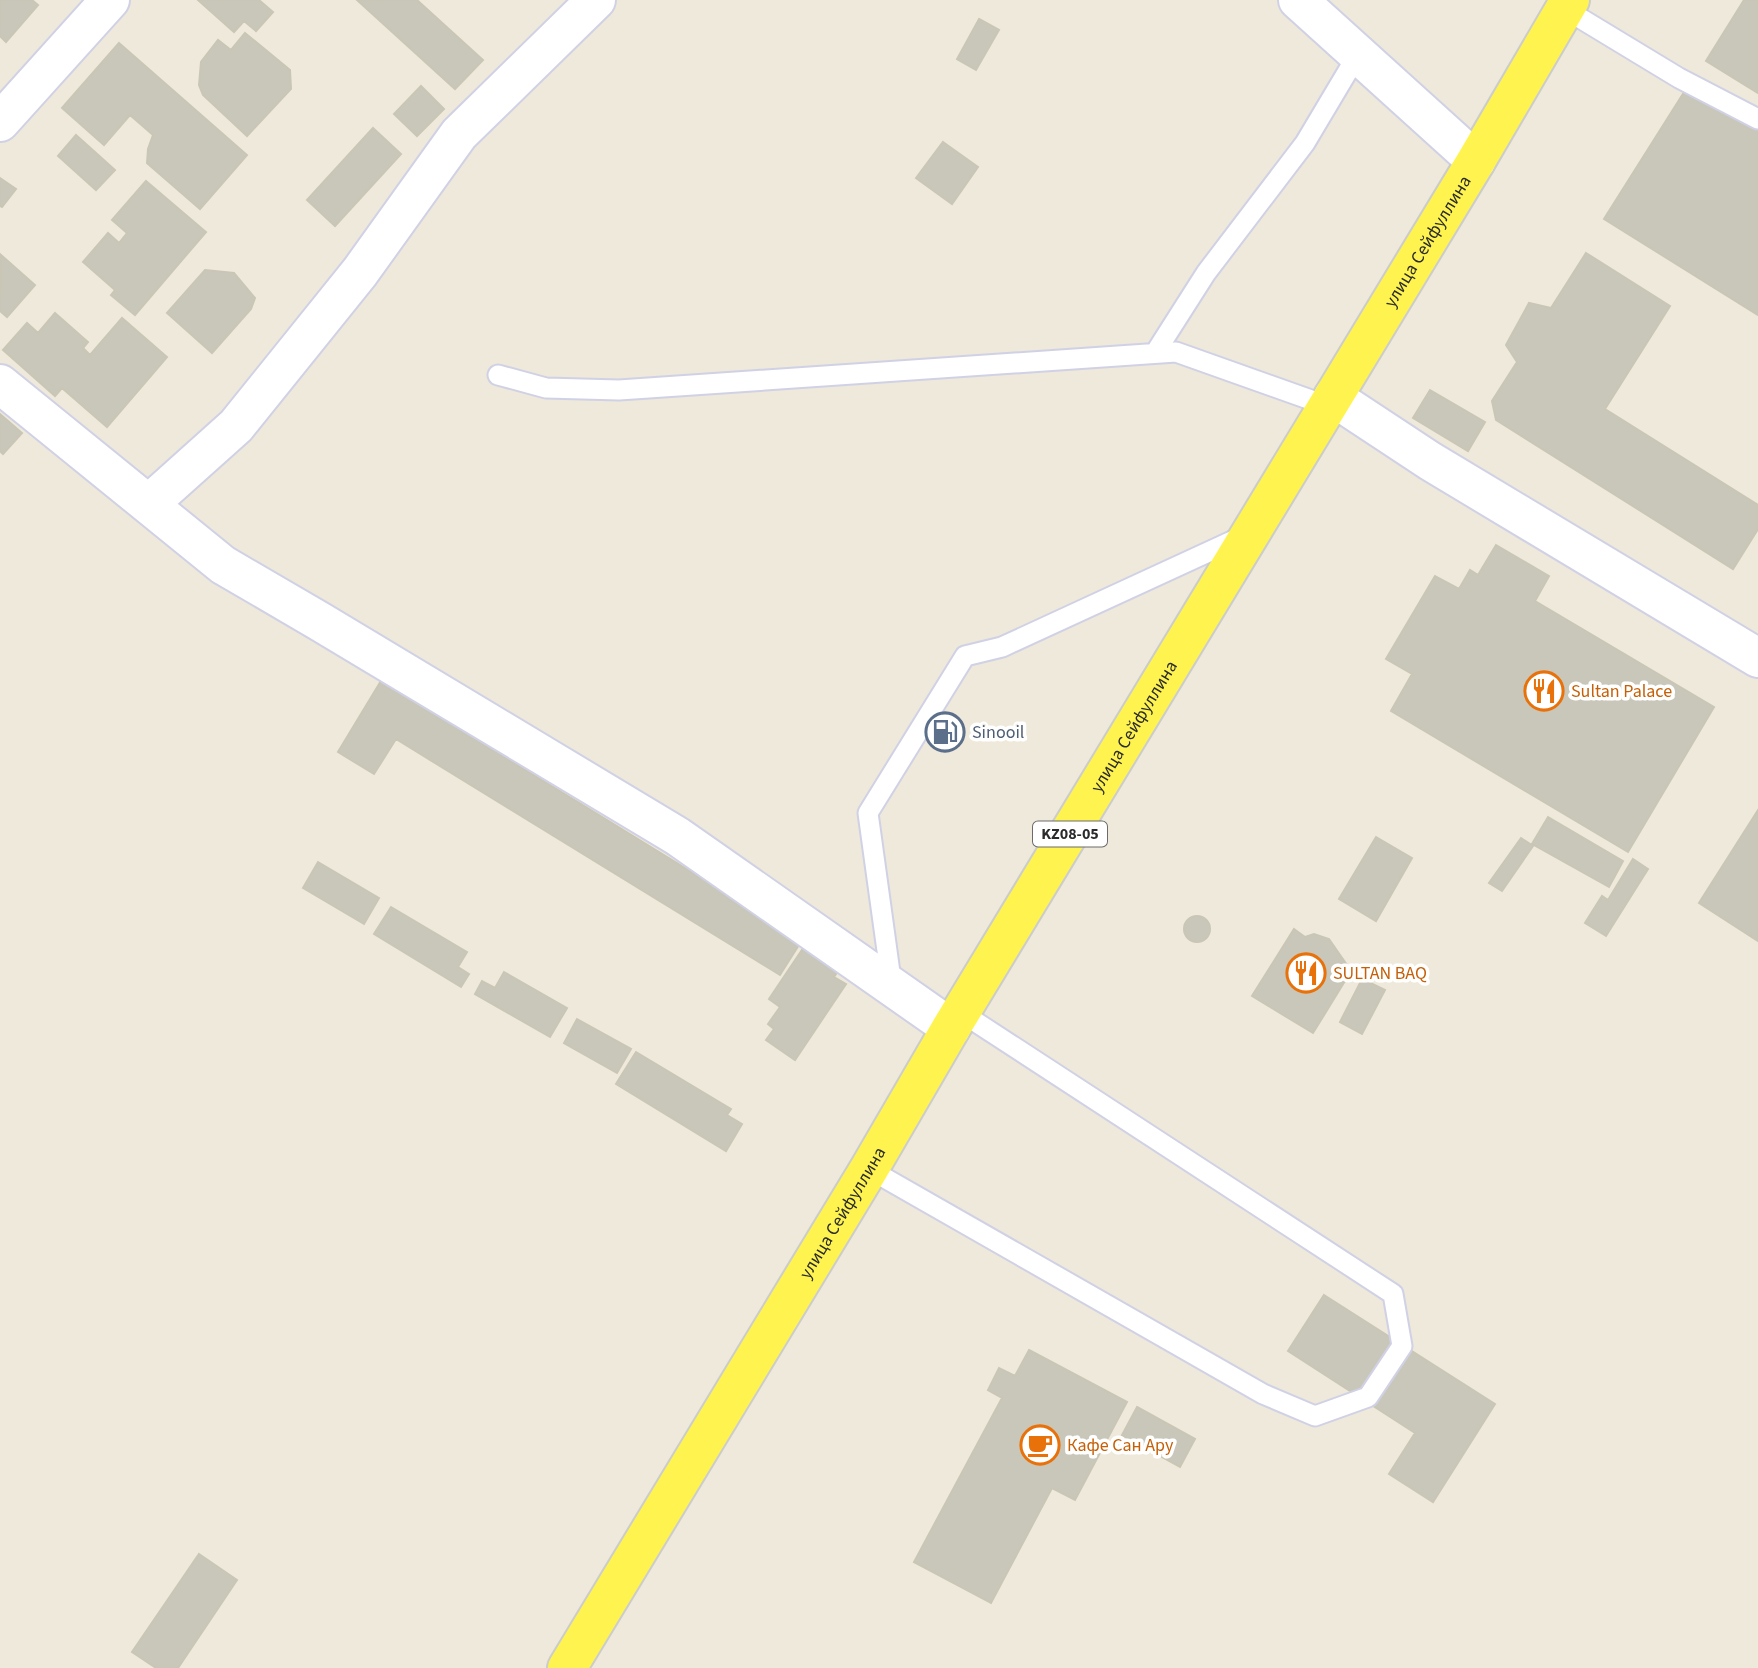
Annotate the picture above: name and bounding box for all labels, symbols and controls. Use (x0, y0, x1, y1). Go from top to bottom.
street label: улица Сейфуллина (1378, 171, 1477, 312)
street label: улица Сейфуллина (1084, 656, 1183, 797)
restaurant icon: Sultan Palace (1523, 670, 1565, 712)
place label: Sultan Palace (1571, 679, 1672, 704)
fuel station icon: Sinooil (924, 711, 966, 753)
place label: Sinooil (972, 720, 1024, 745)
road number: KZ08-05 (1033, 821, 1107, 846)
restaurant icon: SULTAN BAQ (1285, 952, 1327, 994)
place label: SULTAN BAQ (1333, 961, 1427, 986)
street label: улица Сейфуллина (793, 1142, 892, 1284)
cafe icon: Кафе Сан Ару (1019, 1424, 1061, 1466)
place label: Кафе Сан Ару (1067, 1433, 1174, 1458)

